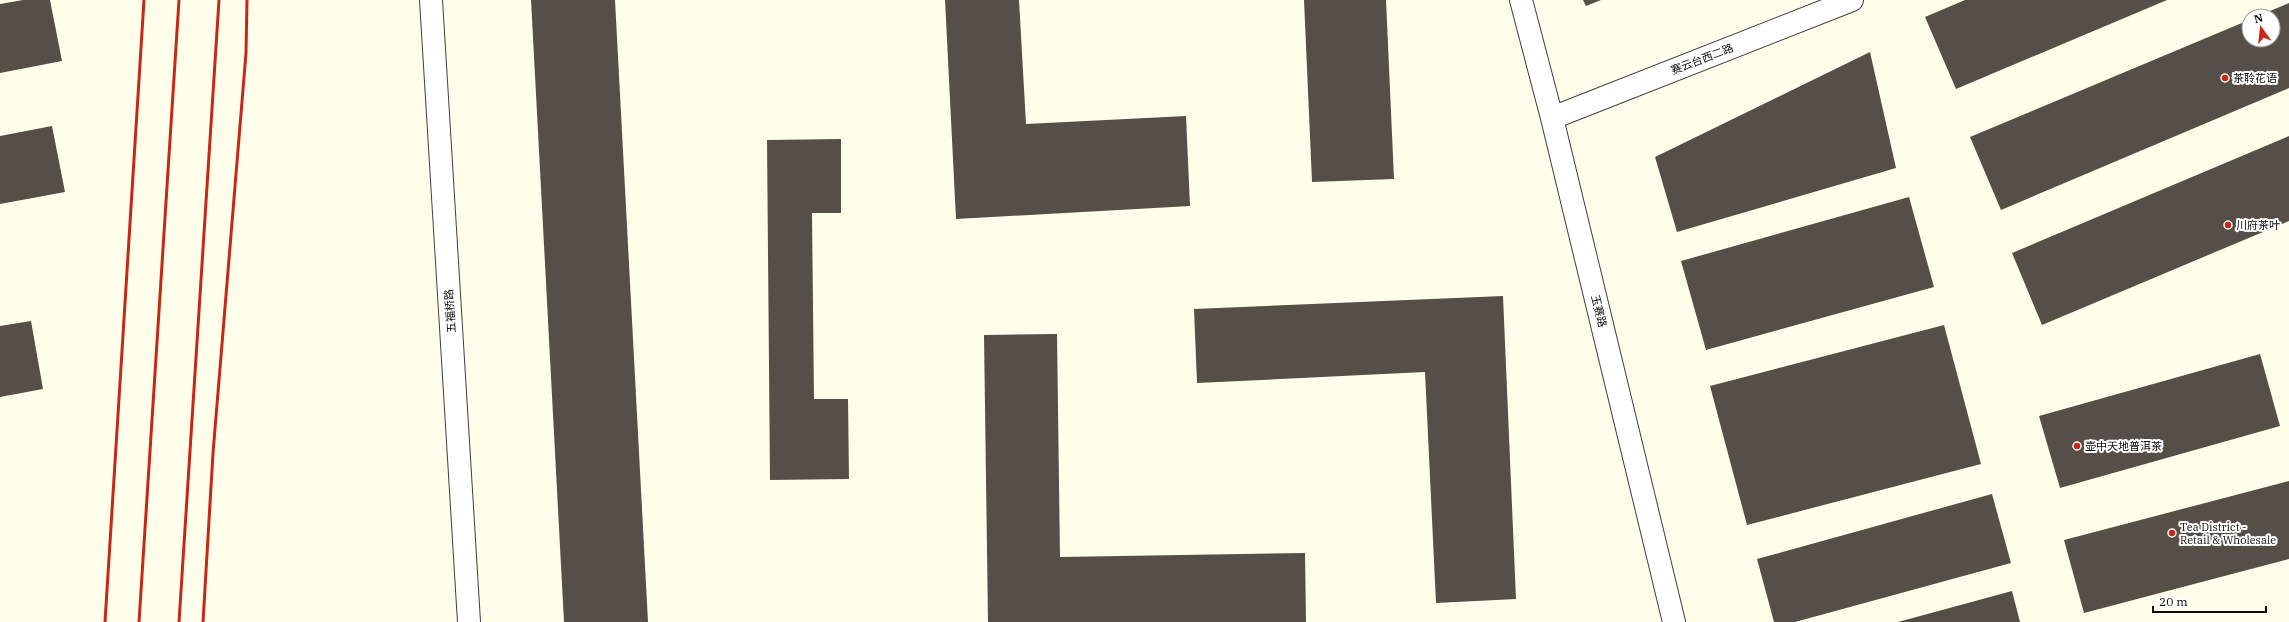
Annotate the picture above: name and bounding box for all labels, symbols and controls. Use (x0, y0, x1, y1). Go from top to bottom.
north arrow (2241, 8, 2281, 48)
text: N (2252, 10, 2265, 26)
street label: 赛云台西二路 (1669, 41, 1735, 77)
place label: 茶聆花语 (2233, 71, 2277, 85)
marker: 茶聆花语 (2220, 73, 2230, 83)
place label: 川府茶叶 (2236, 218, 2280, 232)
marker: 川府茶叶 (2223, 220, 2233, 230)
street label: 五福桥路 (441, 289, 459, 333)
street label: 玉赛路 (1588, 293, 1610, 329)
place label: 壶中天地普洱茶 (2085, 439, 2162, 453)
marker: 壶中天地普洱茶 (2072, 441, 2082, 451)
place label: Tea District - Retail & Wholesale (2180, 520, 2276, 547)
marker: Tea District - Retail & Wholesale (2167, 528, 2177, 538)
scale bar (2153, 588, 2266, 614)
text: 20 m (2159, 594, 2188, 609)

